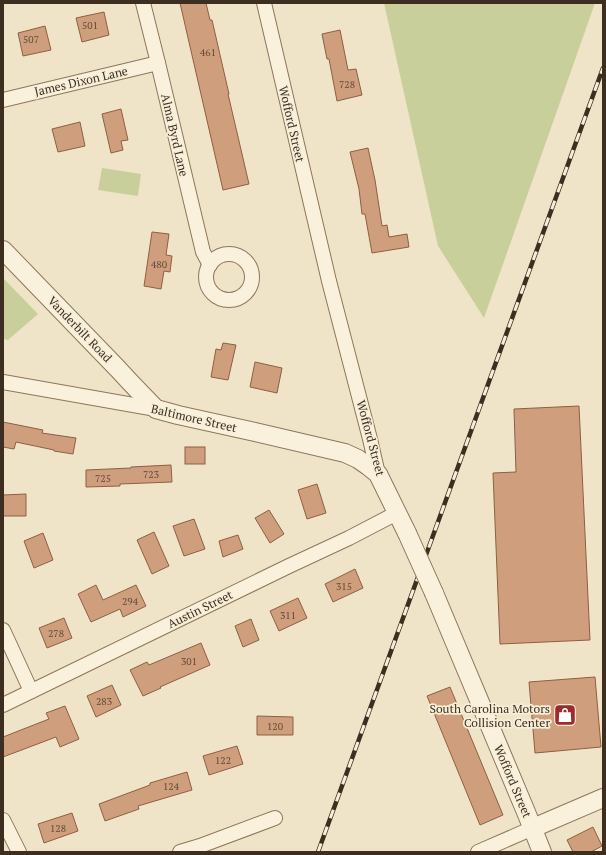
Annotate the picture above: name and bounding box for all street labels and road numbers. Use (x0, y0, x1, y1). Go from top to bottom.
street label: James Dixon Lane (33, 63, 129, 99)
street label: Wofford Street (276, 84, 308, 164)
street label: Alma Byrd Lane (158, 92, 192, 178)
street label: Vanderbilt Road (45, 293, 115, 365)
street label: Wofford Street (354, 398, 388, 478)
street label: Baltimore Street (150, 401, 239, 435)
street label: Austin Street (165, 587, 235, 631)
street label: Wofford Street (491, 742, 535, 820)

